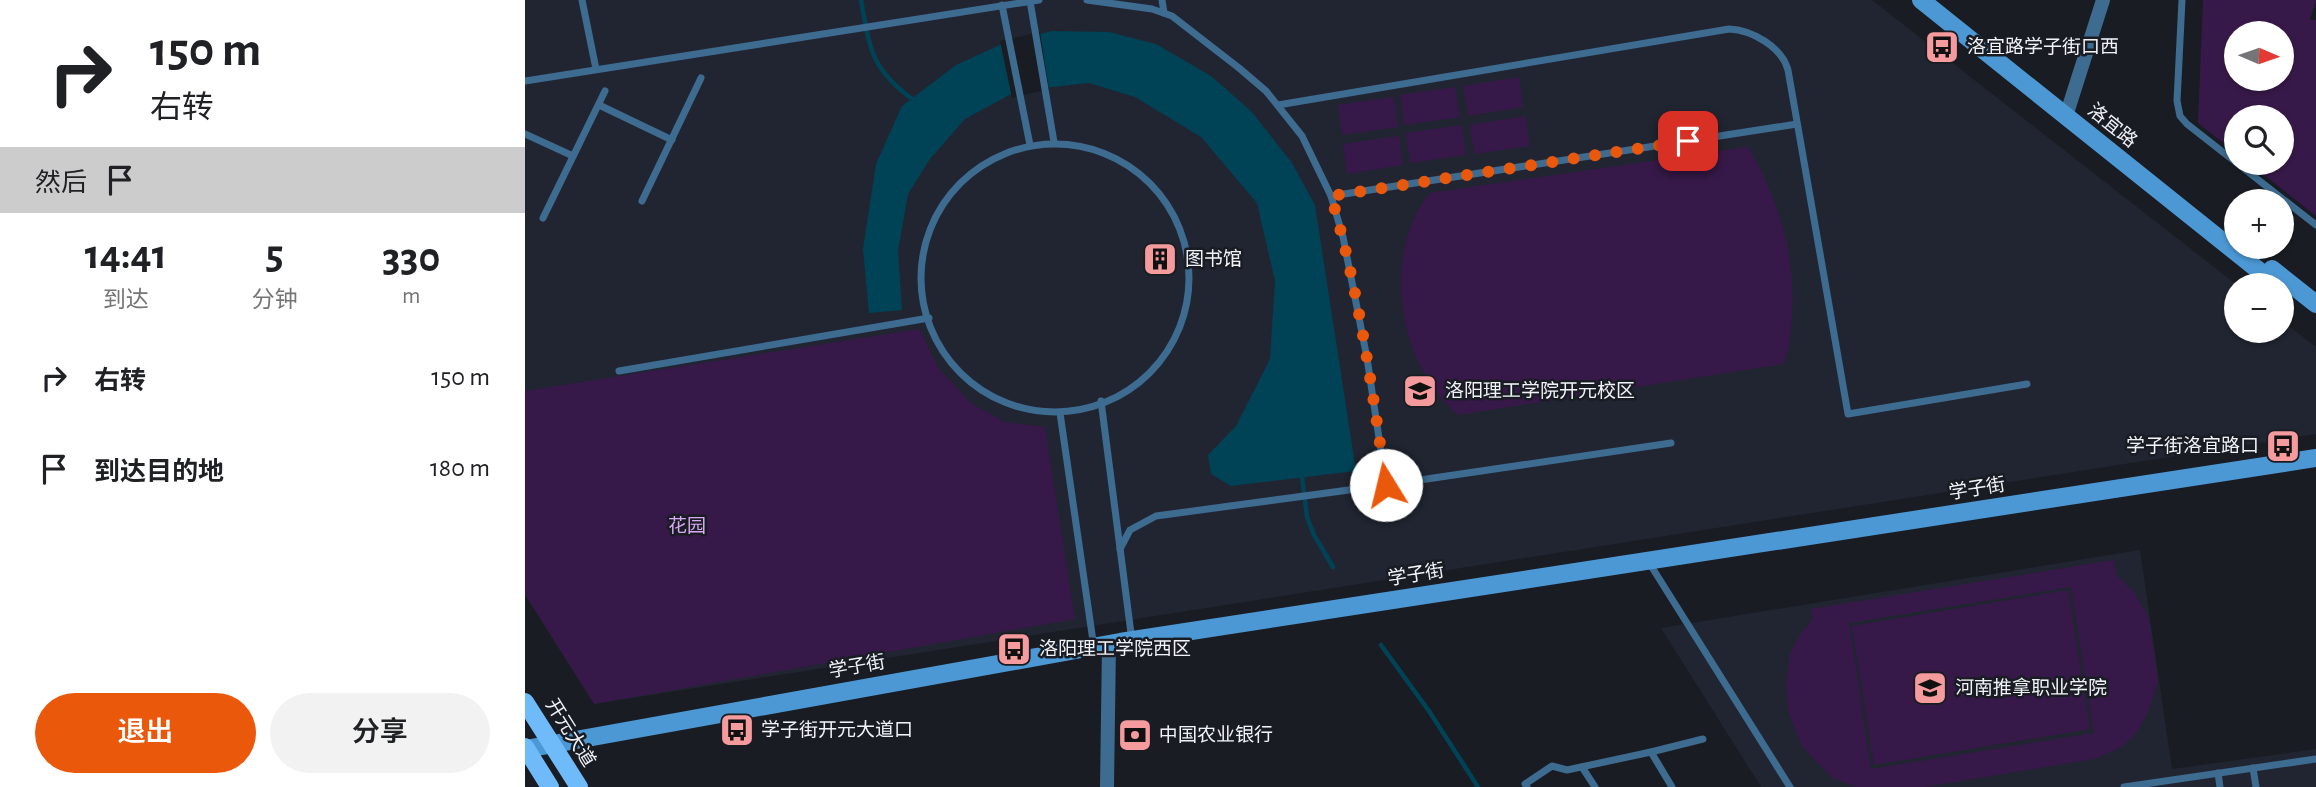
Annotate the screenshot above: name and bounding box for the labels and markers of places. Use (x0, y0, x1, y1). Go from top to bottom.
bus stop icon: 洛宜路学子街口西 (1923, 28, 1961, 66)
place label: 洛宜路学子街口西 (1967, 36, 2119, 57)
pin (1658, 111, 1718, 171)
building icon: 图书馆 (1141, 240, 1179, 278)
place label: 图书馆 (1185, 248, 1242, 269)
school or university icon: 洛阳理工学院开元校区 (1401, 372, 1439, 410)
place label: 洛阳理工学院开元校区 (1445, 380, 1635, 401)
bus stop icon: 学子街洛宜路口 (2264, 427, 2302, 465)
place label: 学子街洛宜路口 (2126, 435, 2259, 456)
bus stop icon: 洛阳理工学院西区 (995, 630, 1033, 668)
place label: 洛阳理工学院西区 (1039, 638, 1191, 659)
school or university icon: 河南推拿职业学院 (1911, 669, 1949, 707)
place label: 河南推拿职业学院 (1955, 677, 2107, 698)
bus stop icon: 学子街开元大道口 (718, 711, 756, 749)
bank icon: 中国农业银行 (1116, 716, 1154, 754)
place label: 学子街开元大道口 (761, 719, 913, 740)
place label: 中国农业银行 (1159, 724, 1273, 745)

